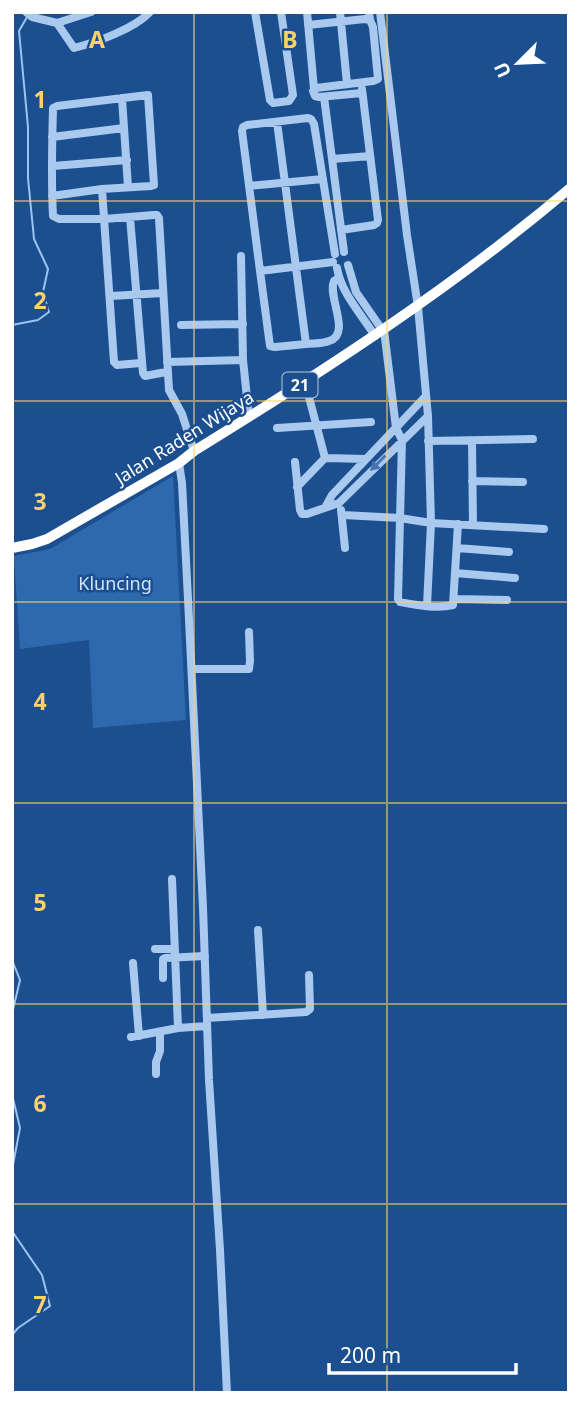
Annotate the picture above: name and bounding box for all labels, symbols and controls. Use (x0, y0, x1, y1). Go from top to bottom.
text: A (89, 23, 105, 55)
text: B (282, 23, 298, 55)
north arrow (483, 28, 553, 98)
text: U (488, 58, 517, 82)
text: 1 (33, 83, 47, 115)
text: 2 (33, 284, 47, 316)
road number: 21 (282, 372, 318, 398)
street label: Jalan Raden Wijaya (108, 385, 258, 490)
one-way arrow (370, 455, 387, 472)
text: 3 (33, 485, 47, 517)
park label: Kluncing (78, 571, 152, 595)
text: 4 (33, 685, 47, 717)
text: 5 (33, 886, 47, 918)
text: 6 (33, 1087, 47, 1119)
text: 7 (33, 1288, 47, 1320)
scale bar (329, 1332, 516, 1376)
text: 200 m (340, 1341, 401, 1369)

